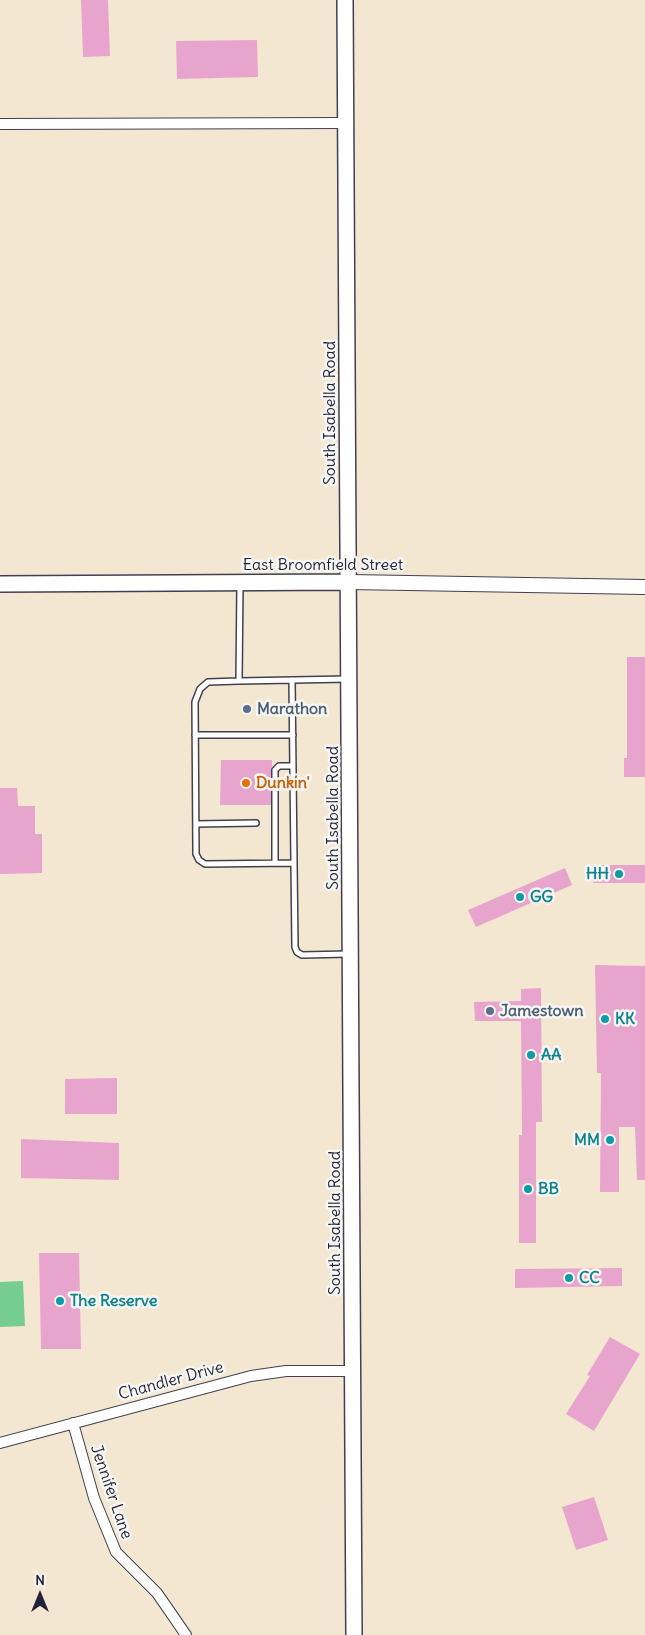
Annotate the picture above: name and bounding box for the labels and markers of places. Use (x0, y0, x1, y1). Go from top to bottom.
place label: Marathon (257, 699, 327, 719)
marker: Marathon (241, 703, 253, 715)
place label: Dunkin' (256, 773, 310, 793)
marker: Dunkin' (240, 777, 252, 789)
place label: HH (586, 864, 609, 884)
marker: HH (613, 868, 625, 880)
place label: GG (530, 887, 553, 907)
marker: GG (514, 891, 526, 903)
place label: Jamestown (500, 1001, 583, 1021)
marker: Jamestown (484, 1005, 496, 1017)
place label: KK (615, 1009, 635, 1029)
marker: KK (599, 1013, 611, 1025)
place label: AA (541, 1045, 562, 1065)
marker: AA (525, 1049, 537, 1061)
place label: MM (574, 1130, 600, 1150)
marker: MM (604, 1134, 616, 1146)
place label: BB (538, 1179, 559, 1199)
marker: BB (522, 1183, 534, 1195)
place label: CC (579, 1268, 600, 1288)
marker: CC (563, 1272, 575, 1284)
place label: The Reserve (70, 1291, 157, 1311)
marker: The Reserve (54, 1295, 66, 1307)

